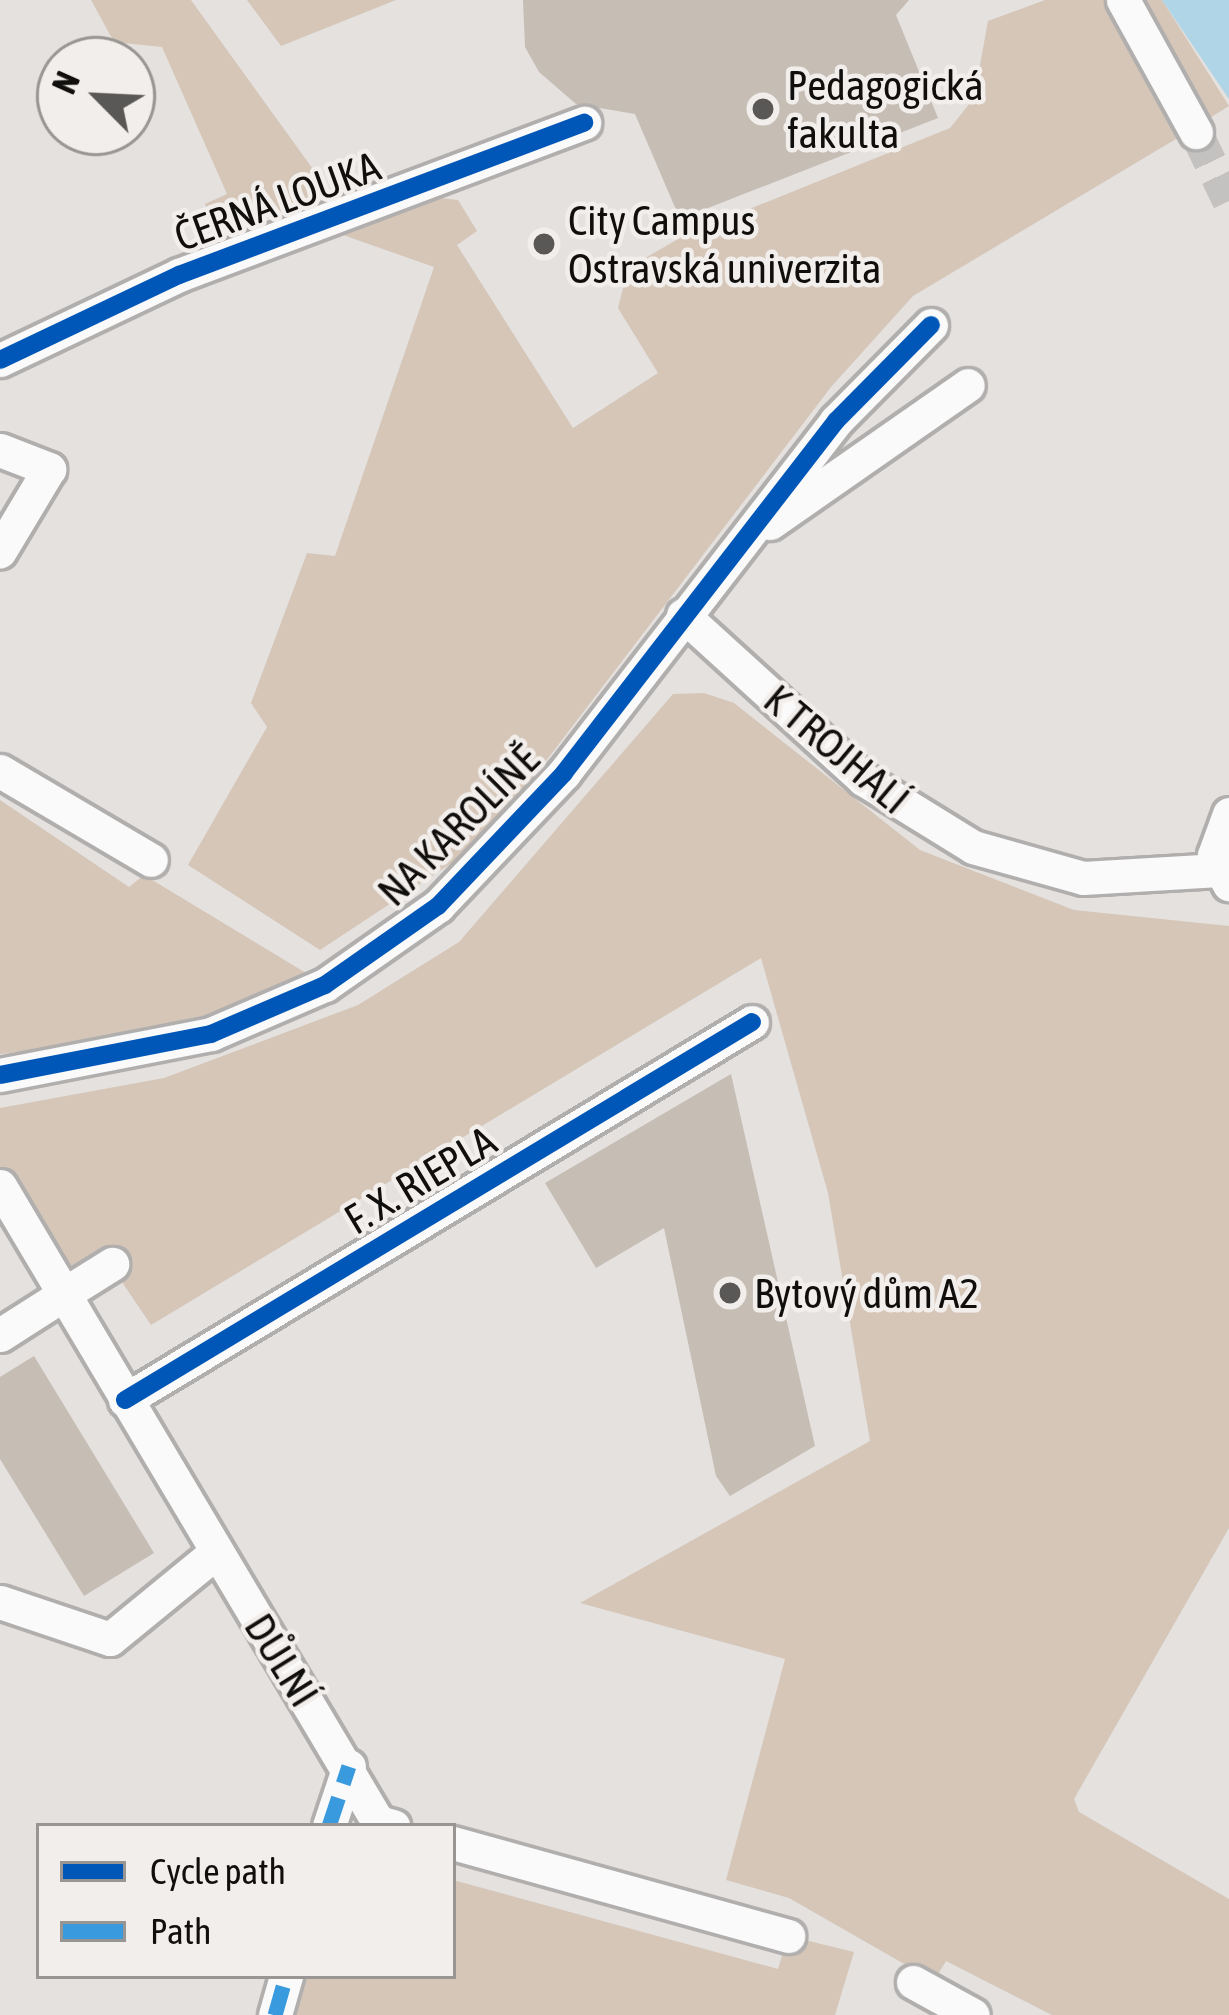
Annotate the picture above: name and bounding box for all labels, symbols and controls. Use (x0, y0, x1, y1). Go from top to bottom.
north arrow (36, 36, 156, 156)
place label: Pedagogická fakulta (787, 60, 984, 158)
text: N (45, 66, 87, 99)
marker: Pedagogická fakulta (750, 96, 776, 122)
street label: ČERNÁ LOUKA (167, 141, 387, 261)
place label: City Campus Ostravská univerzita (568, 195, 881, 294)
marker: City Campus Ostravská univerzita (531, 231, 557, 257)
street label: K TROJHALÍ (754, 674, 920, 824)
street label: NA KAROLÍNĚ (367, 734, 549, 916)
street label: F. X. RIEPLA (335, 1115, 505, 1245)
place label: Bytový dům A2 (754, 1268, 979, 1318)
marker: Bytový dům A2 (717, 1280, 743, 1306)
street label: DŮLNÍ (234, 1604, 330, 1716)
legend (36, 1823, 456, 1979)
text: Cycle path (150, 1850, 286, 1892)
text: Path (150, 1910, 212, 1952)

